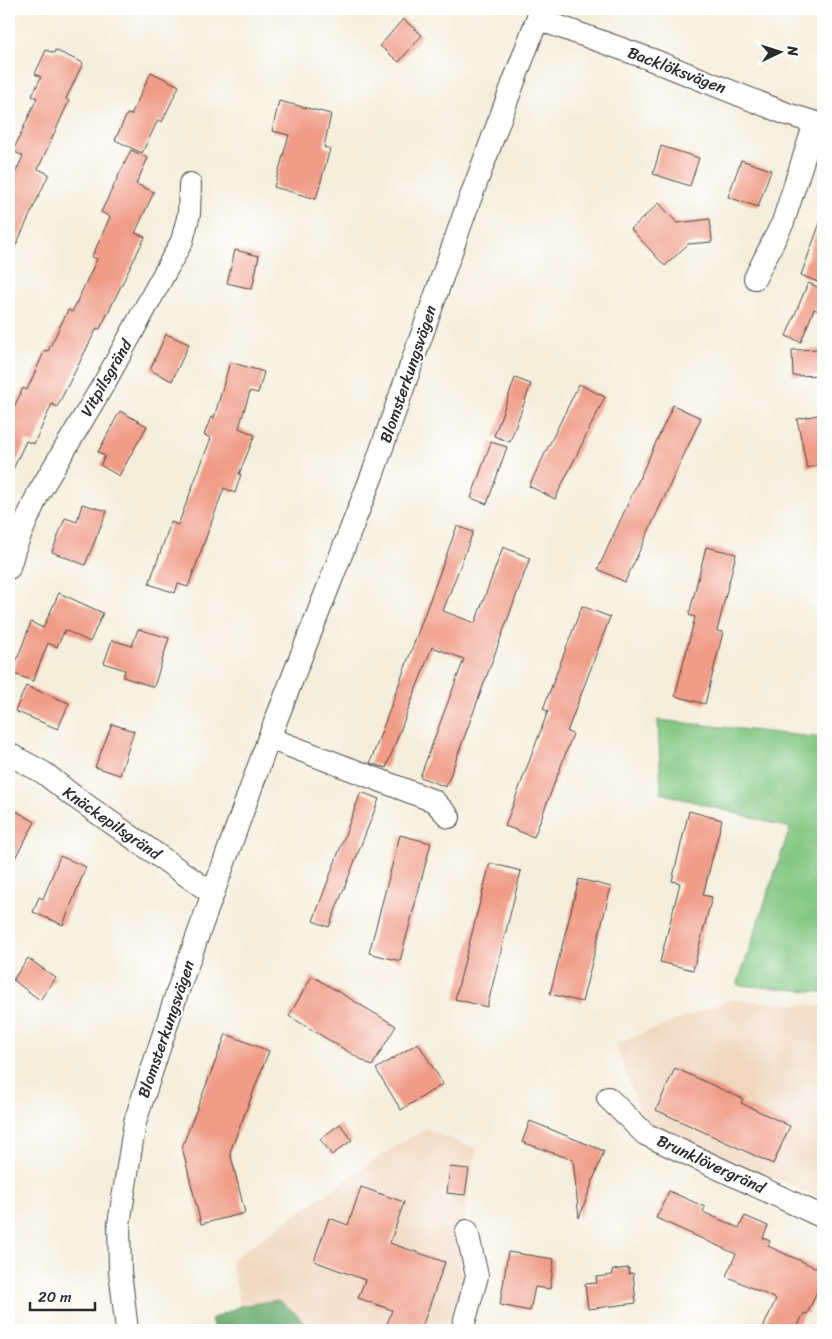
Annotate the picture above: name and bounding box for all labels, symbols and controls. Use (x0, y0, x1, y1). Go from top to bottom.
north arrow (754, 28, 804, 78)
street label: Backlöksvägen (623, 38, 731, 102)
text: N (780, 44, 805, 57)
street label: Blomsterkungsvägen (371, 301, 445, 447)
street label: Vitpilsgränd (72, 332, 141, 422)
street label: Knäckepilsgränd (57, 778, 169, 869)
street label: Blomsterkungsvägen (129, 956, 203, 1102)
street label: Brunklövergränd (652, 1126, 772, 1203)
scale bar (30, 1279, 95, 1311)
text: 20 m (38, 1284, 72, 1310)

